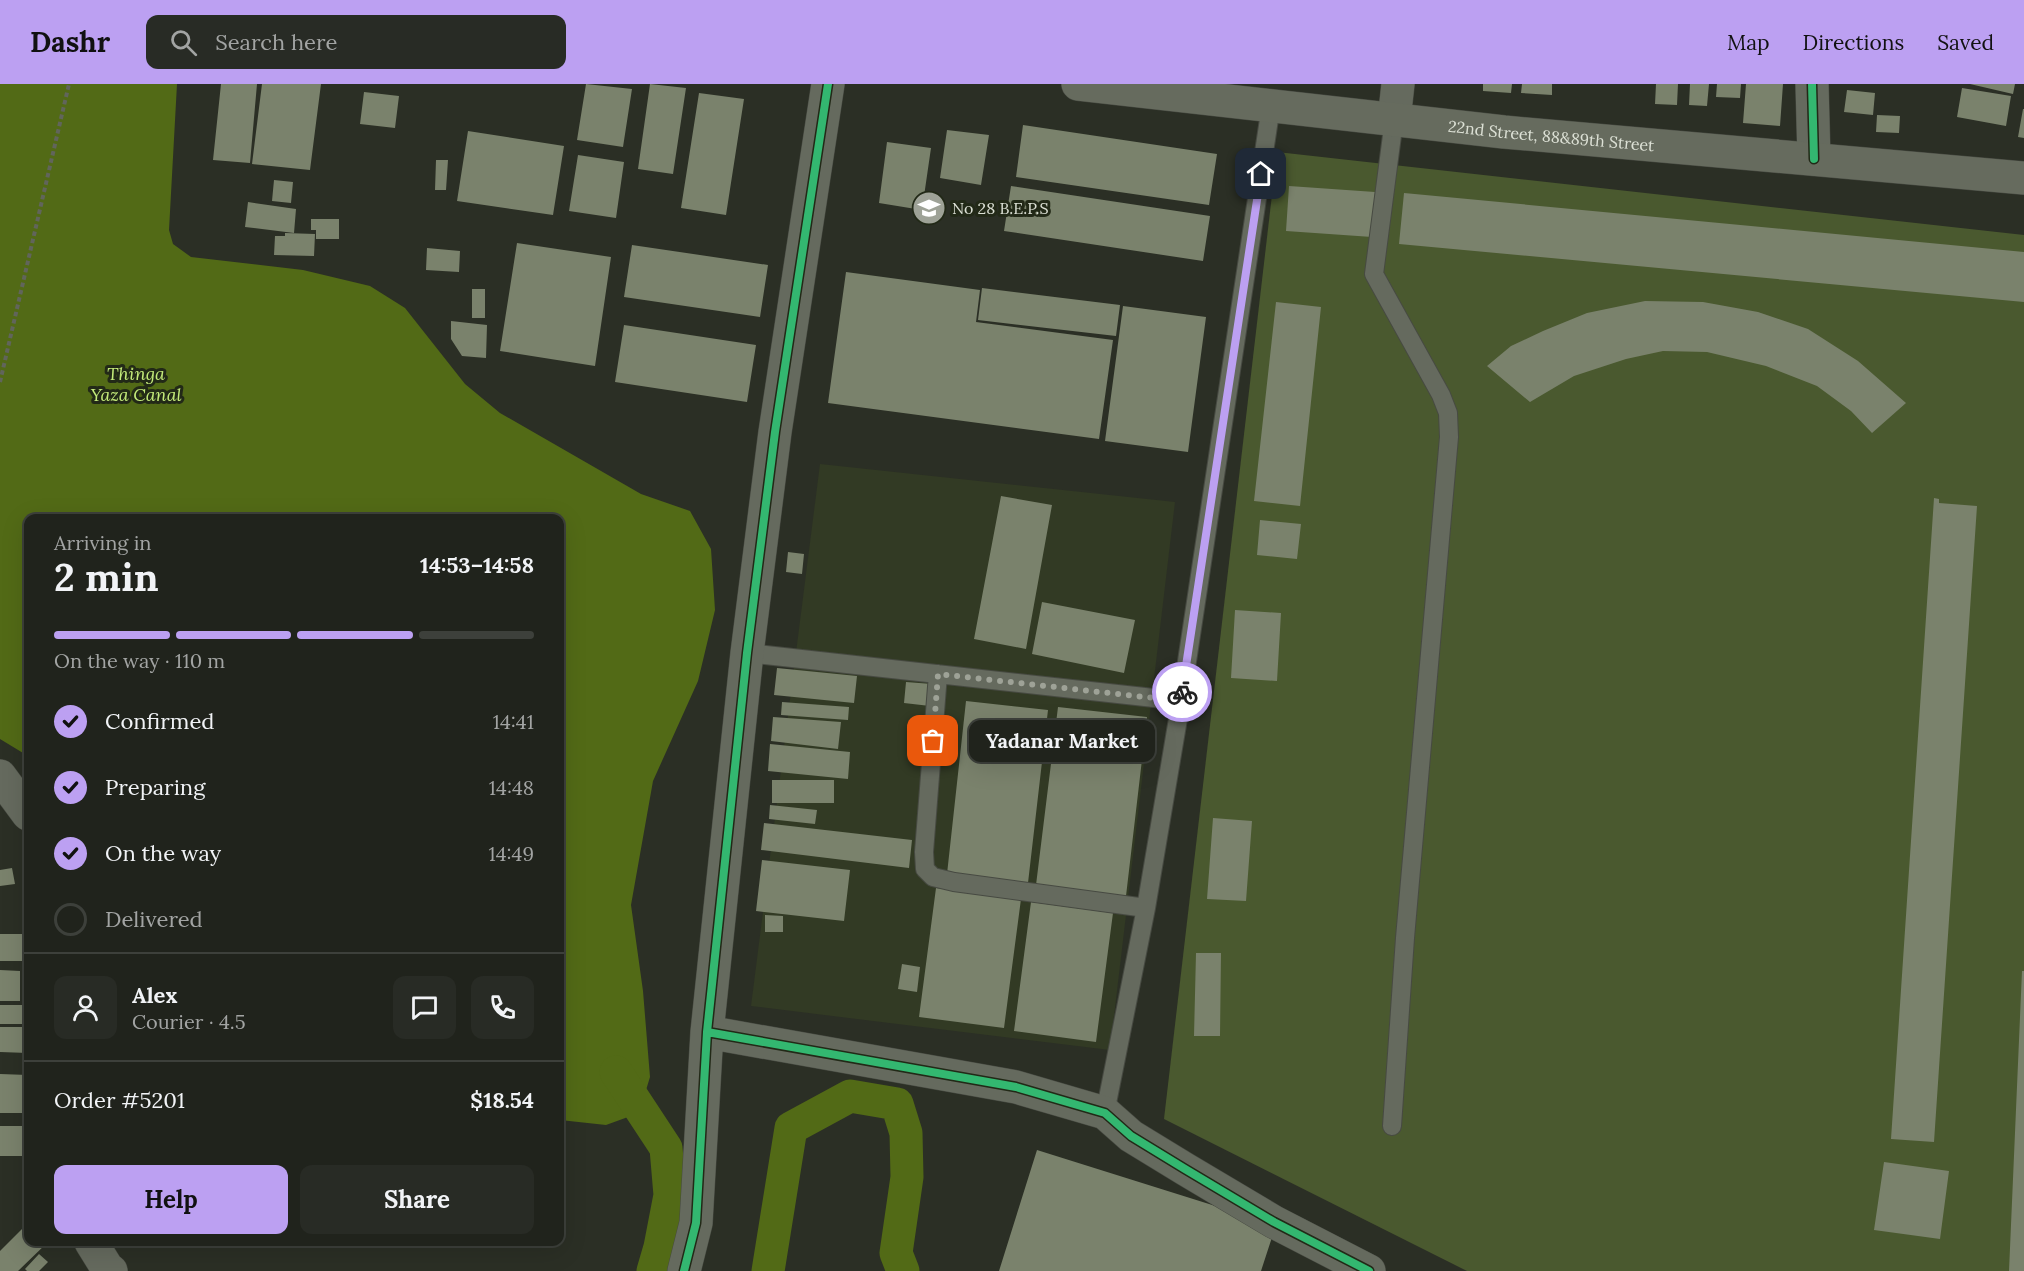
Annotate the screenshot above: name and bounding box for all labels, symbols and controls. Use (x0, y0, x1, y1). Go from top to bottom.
search box (146, 15, 566, 69)
text: Dashr (30, 24, 110, 60)
icon: search (167, 26, 200, 59)
text: Search here (215, 28, 337, 56)
text: Map (1727, 29, 1770, 56)
text: Directions (1803, 29, 1904, 56)
text: Saved (1937, 29, 1994, 56)
street label: 22nd Street, 88&89th Street (1447, 116, 1656, 155)
pin (1235, 148, 1286, 199)
icon: home (1244, 157, 1277, 190)
school or university icon: No 28 B.E.P.S (911, 190, 947, 226)
place label: No 28 B.E.P.S (952, 198, 1049, 218)
water label: Thinga Yaza Canal (90, 362, 182, 406)
text: Arriving in (54, 530, 151, 555)
text: 14:53–14:58 (420, 551, 534, 579)
text: 2 min (54, 552, 159, 602)
text: On the way · 110 m (54, 648, 225, 673)
courier (1152, 662, 1212, 722)
icon: bike (1166, 676, 1199, 709)
icon: check (54, 705, 87, 738)
text: Confirmed (105, 707, 214, 735)
text: 14:41 (493, 709, 534, 734)
pin (907, 715, 958, 766)
callout: Yadanar Market (969, 720, 1155, 762)
icon: bag (916, 724, 949, 757)
text: Yadanar Market (986, 728, 1138, 753)
icon: check (54, 771, 87, 804)
text: Preparing (105, 773, 205, 801)
text: 14:48 (489, 775, 534, 800)
icon: check (54, 837, 87, 870)
text: On the way (105, 839, 221, 867)
text: 14:49 (488, 841, 534, 866)
text: Delivered (105, 905, 203, 933)
button: person (54, 976, 117, 1039)
button: chat (393, 976, 456, 1039)
button: phone (471, 976, 534, 1039)
text: Alex (132, 981, 177, 1009)
text: Courier · 4.5 (132, 1009, 246, 1034)
text: Order #5201 (54, 1086, 185, 1114)
text: $18.54 (470, 1086, 534, 1114)
button: Help (54, 1165, 288, 1234)
button: Share (300, 1165, 534, 1234)

